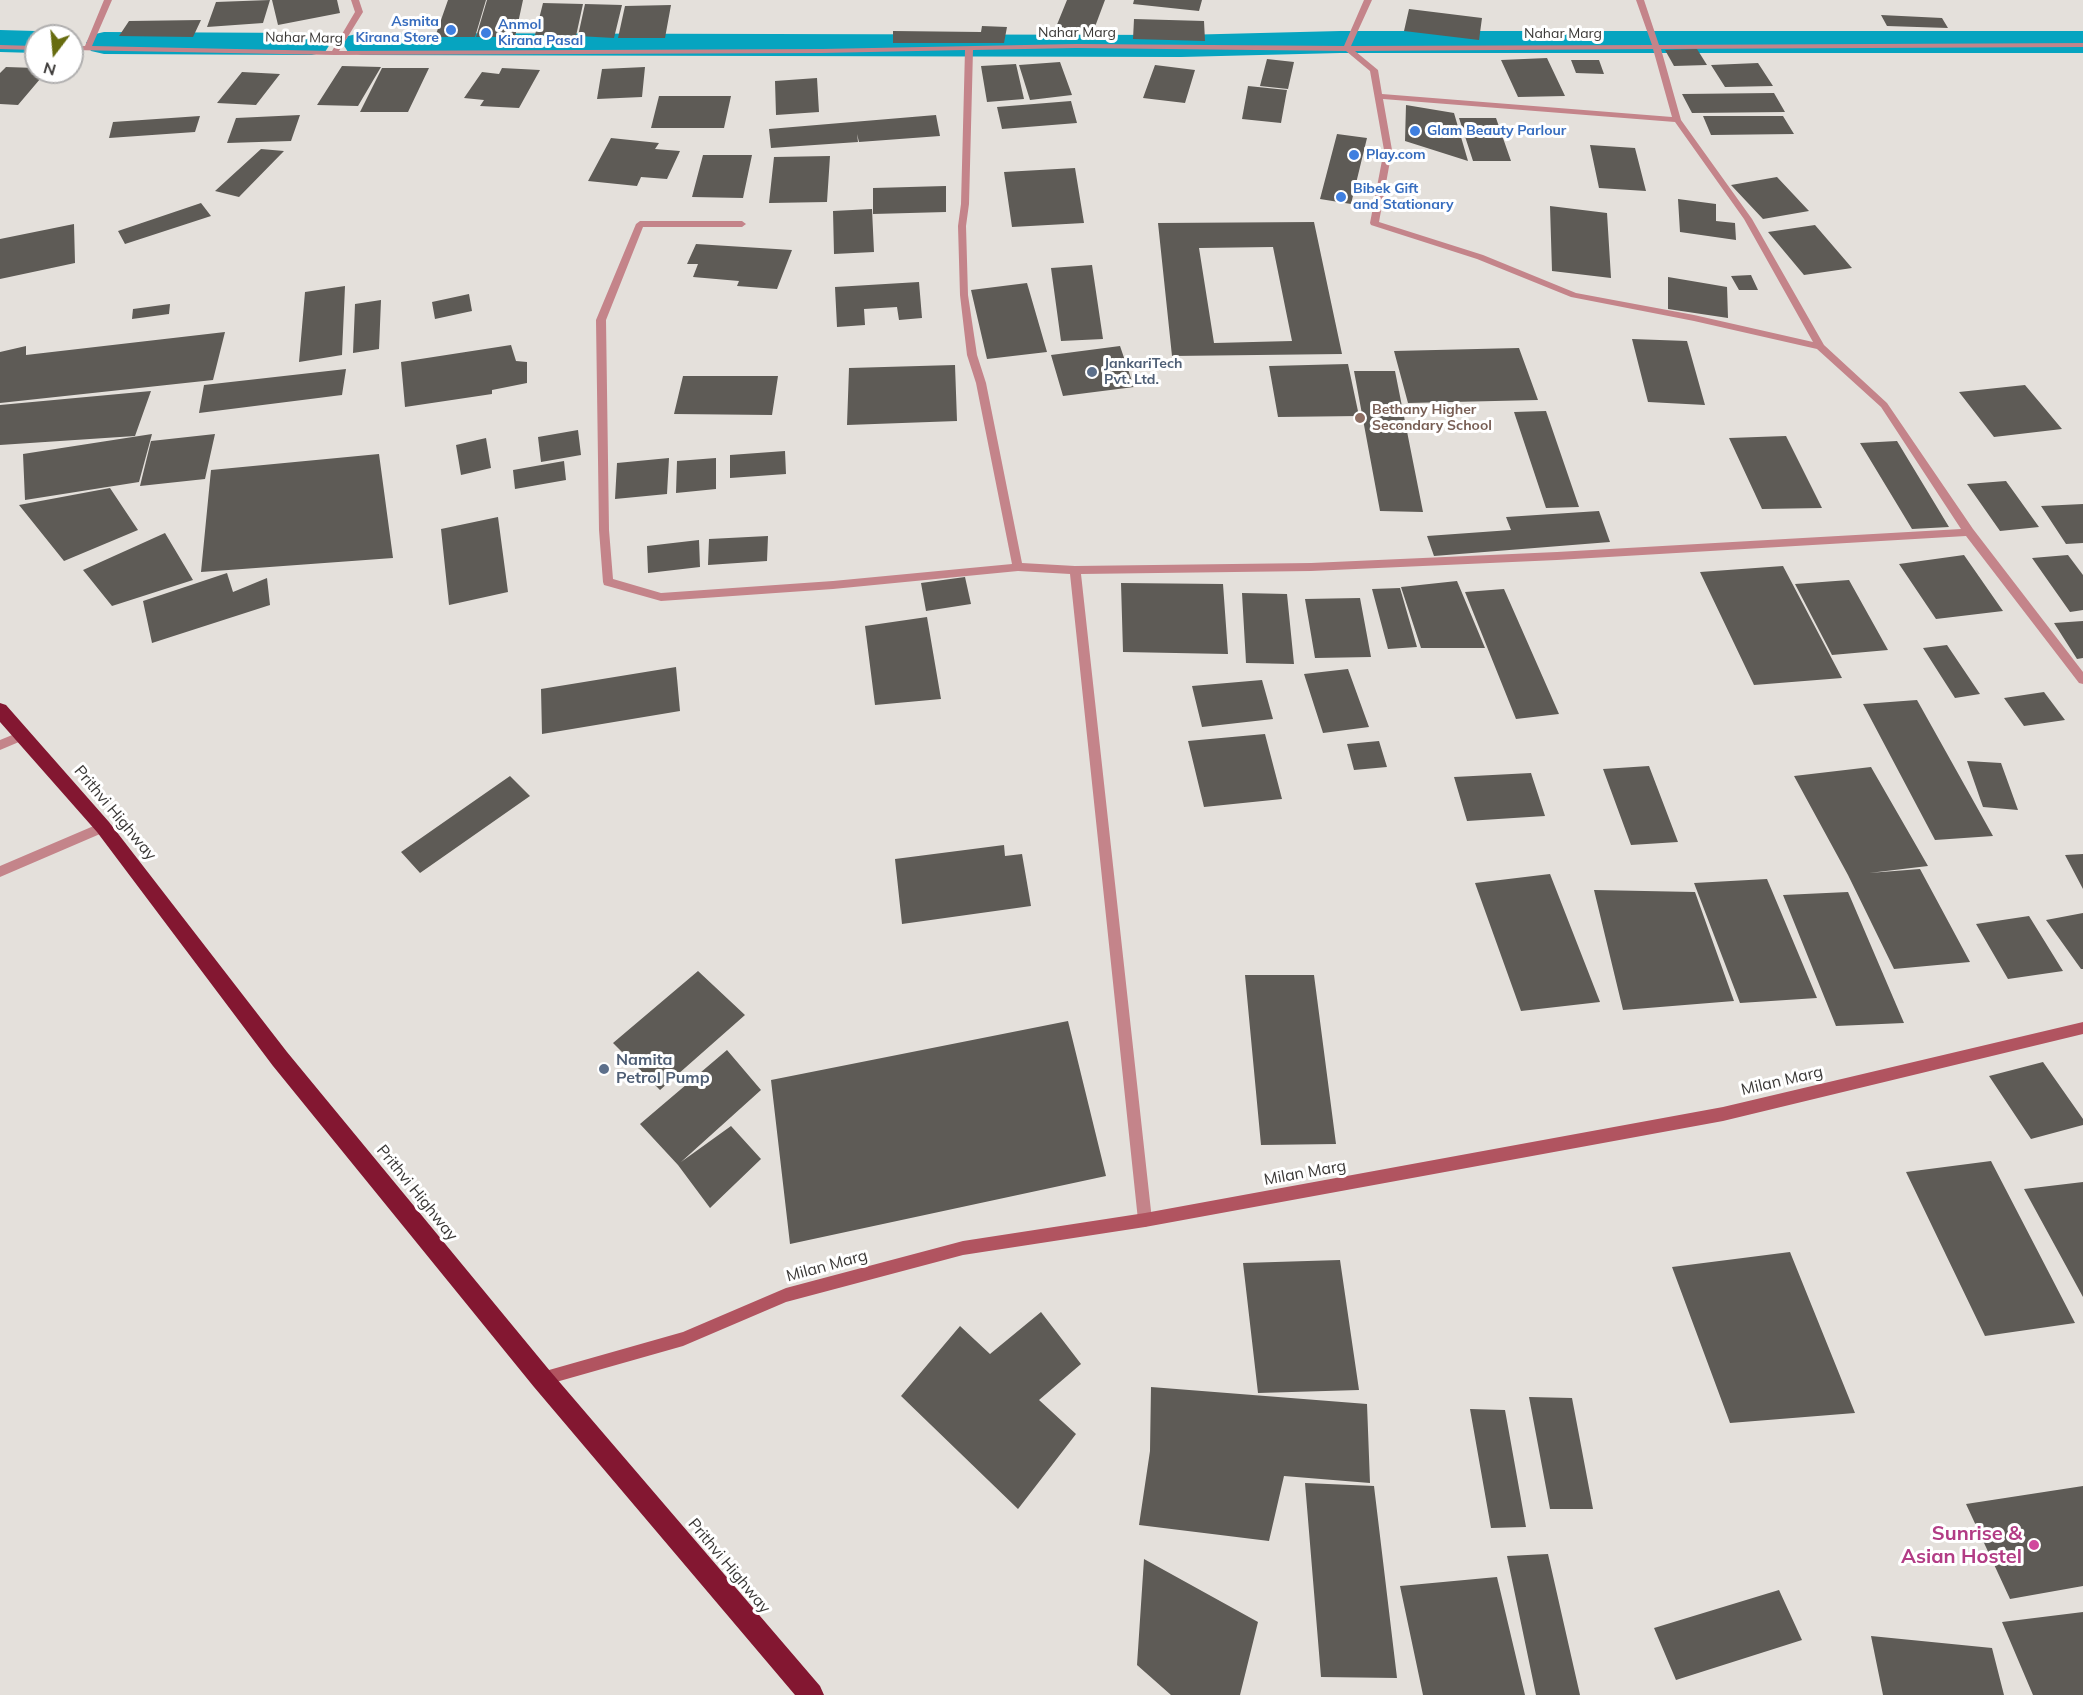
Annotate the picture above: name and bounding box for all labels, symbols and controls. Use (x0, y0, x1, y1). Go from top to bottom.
place label: Asmita Kirana Store (355, 14, 439, 46)
place label: Anmol Kirana Pasal (498, 17, 583, 50)
marker: Asmita Kirana Store (444, 23, 458, 37)
north arrow (24, 24, 84, 84)
street label: Nahar Marg (1038, 25, 1116, 41)
marker: Anmol Kirana Pasal (479, 26, 493, 40)
street label: Nahar Marg (1524, 26, 1602, 42)
street label: Nahar Marg (265, 29, 343, 47)
text: N (41, 58, 58, 81)
place label: Glam Beauty Parlour (1427, 123, 1566, 139)
marker: Glam Beauty Parlour (1408, 124, 1422, 138)
place label: Play.com (1366, 147, 1426, 163)
marker: Play.com (1347, 148, 1361, 162)
place label: Bibek Gift and Stationary (1353, 181, 1453, 214)
marker: Bibek Gift and Stationary (1334, 190, 1348, 204)
place label: JankariTech Pvt. Ltd. (1104, 356, 1182, 388)
marker: JankariTech Pvt. Ltd. (1085, 365, 1099, 379)
place label: Bethany Higher Secondary School (1372, 402, 1492, 434)
marker: Bethany Higher Secondary School (1353, 411, 1367, 425)
street label: Prithvi Highway (70, 762, 160, 864)
place label: Namita Petrol Pump (616, 1050, 710, 1088)
marker: Namita Petrol Pump (597, 1062, 611, 1076)
street label: Milan Marg (1739, 1062, 1825, 1100)
street label: Prithvi Highway (372, 1141, 462, 1245)
street label: Milan Marg (1262, 1156, 1348, 1190)
street label: Milan Marg (784, 1246, 870, 1286)
street label: Prithvi Highway (684, 1515, 774, 1617)
place label: Sunrise & Asian Hostel (1901, 1522, 2022, 1569)
marker: Sunrise & Asian Hostel (2027, 1538, 2041, 1552)

